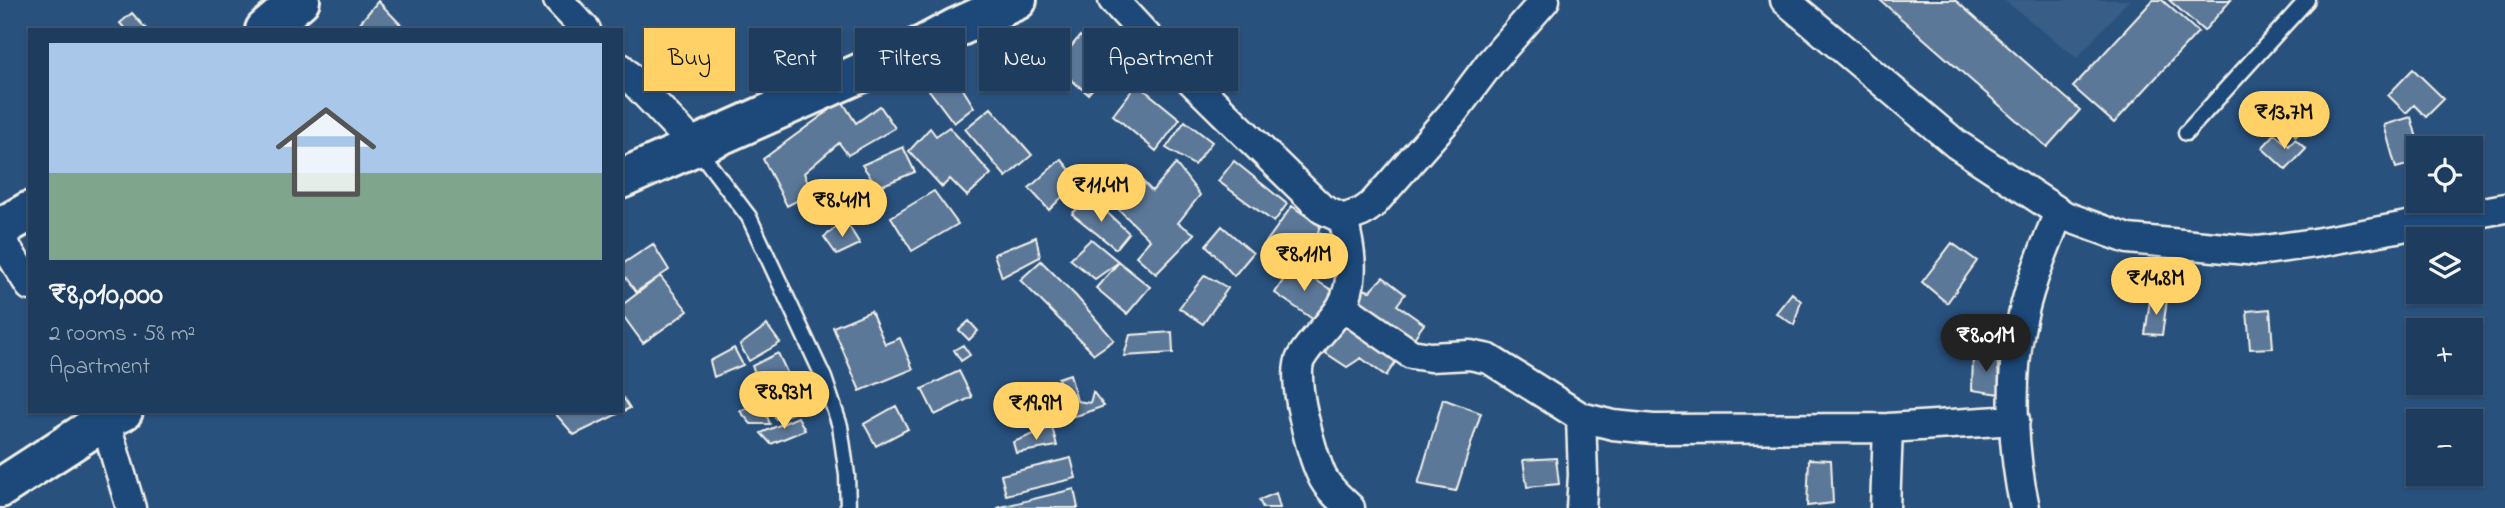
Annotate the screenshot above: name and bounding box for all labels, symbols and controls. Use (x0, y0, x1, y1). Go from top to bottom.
chip: Buy (644, 28, 735, 91)
chip: Rent (749, 28, 841, 91)
chip: Filters (855, 28, 965, 91)
chip: New (979, 28, 1070, 91)
chip: Apartment (1084, 28, 1238, 91)
icon: home (263, 89, 389, 215)
pin: ₹13.7M (2227, 92, 2341, 151)
text: ₹13.7M (2255, 97, 2313, 130)
map controls (2406, 136, 2483, 486)
button: locate (2406, 136, 2483, 213)
pin: ₹11.4M (1044, 164, 1158, 224)
text: ₹11.4M (1073, 170, 1129, 203)
pin: ₹8.41M (785, 180, 899, 239)
text: ₹8.41M (813, 185, 871, 218)
button: layers (2406, 227, 2483, 304)
pin: ₹8.11M (1247, 233, 1361, 293)
text: ₹8.11M (1276, 239, 1332, 272)
pin: ₹14.8M (2099, 258, 2213, 317)
text: ₹14.8M (2127, 263, 2185, 296)
text: ₹8,010,000 (49, 274, 163, 318)
pin: ₹8.01M (1929, 314, 2043, 374)
text: 2 rooms · 58 m² (49, 318, 195, 351)
button: + (2406, 318, 2483, 395)
text: ₹8.01M (1957, 320, 2015, 353)
text: Apartment (49, 351, 150, 384)
pin: ₹8.93M (727, 372, 841, 431)
text: ₹8.93M (755, 377, 813, 410)
pin: ₹19.9M (979, 382, 1093, 442)
text: ₹19.9M (1009, 388, 1063, 421)
button: − (2406, 409, 2483, 486)

